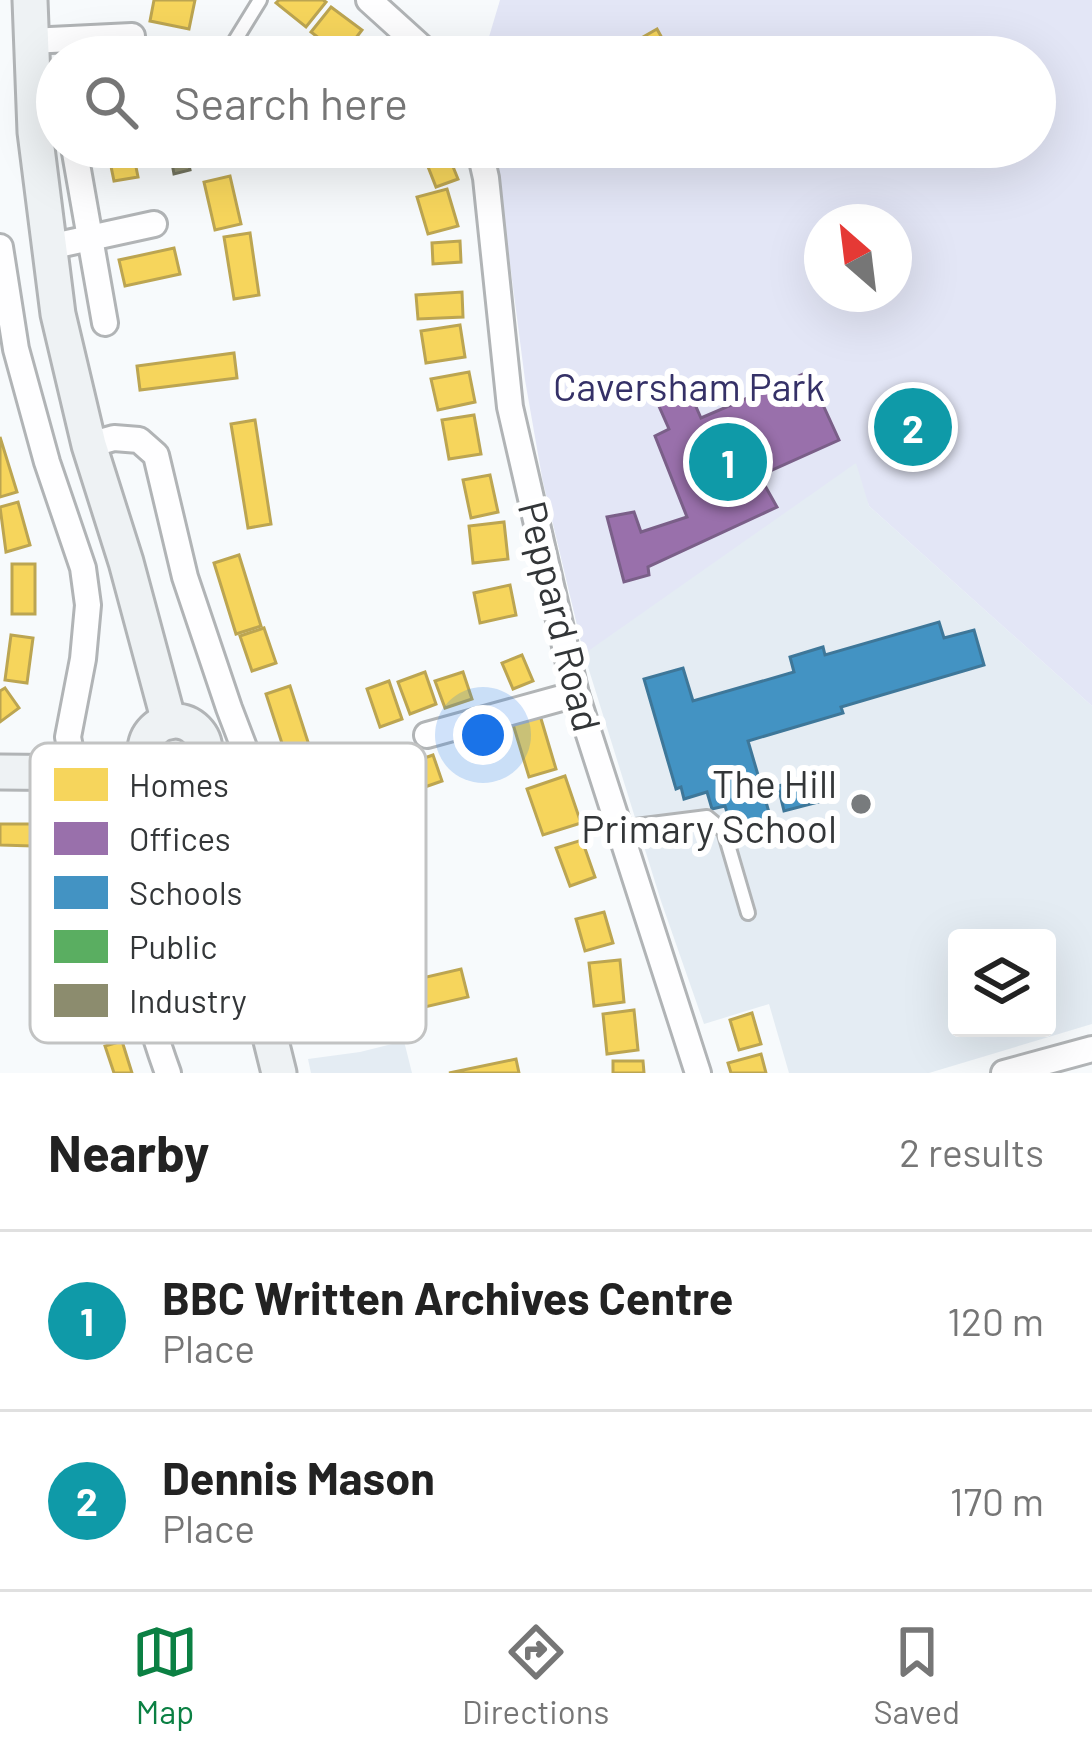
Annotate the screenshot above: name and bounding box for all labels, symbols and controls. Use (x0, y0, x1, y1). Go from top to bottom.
search box (36, 36, 1056, 168)
icon: search (78, 69, 144, 135)
text: Search here (174, 75, 408, 129)
north arrow (804, 204, 912, 312)
park label: Caversham Park (553, 362, 825, 409)
pin: 2 (874, 382, 952, 472)
pin: 1 (689, 417, 767, 507)
street label: Peppard Road (510, 496, 612, 736)
your location (453, 705, 513, 765)
legend (30, 743, 426, 1043)
place label: The Hill Primary School (581, 759, 837, 851)
text: Homes (129, 764, 229, 804)
marker: The Hill Primary School (848, 791, 874, 817)
text: Offices (129, 818, 231, 858)
text: Schools (129, 872, 242, 912)
text: Public (129, 926, 217, 966)
map controls (948, 929, 1056, 1037)
button: layers (948, 929, 1056, 1037)
text: Industry (129, 980, 247, 1020)
text: Nearby (48, 1121, 209, 1182)
text: 2 results (899, 1128, 1044, 1175)
text: BBC Written Archives Centre (162, 1270, 733, 1324)
text: 1 (80, 1297, 94, 1344)
text: 120 m (947, 1297, 1044, 1344)
text: Place (162, 1324, 255, 1371)
text: Dennis Mason (162, 1450, 435, 1504)
text: 2 (76, 1477, 98, 1524)
text: 170 m (950, 1477, 1044, 1524)
text: Place (162, 1504, 255, 1551)
tab: Map (132, 1619, 198, 1731)
tab: Directions (462, 1619, 609, 1731)
tab: Saved (873, 1619, 960, 1731)

